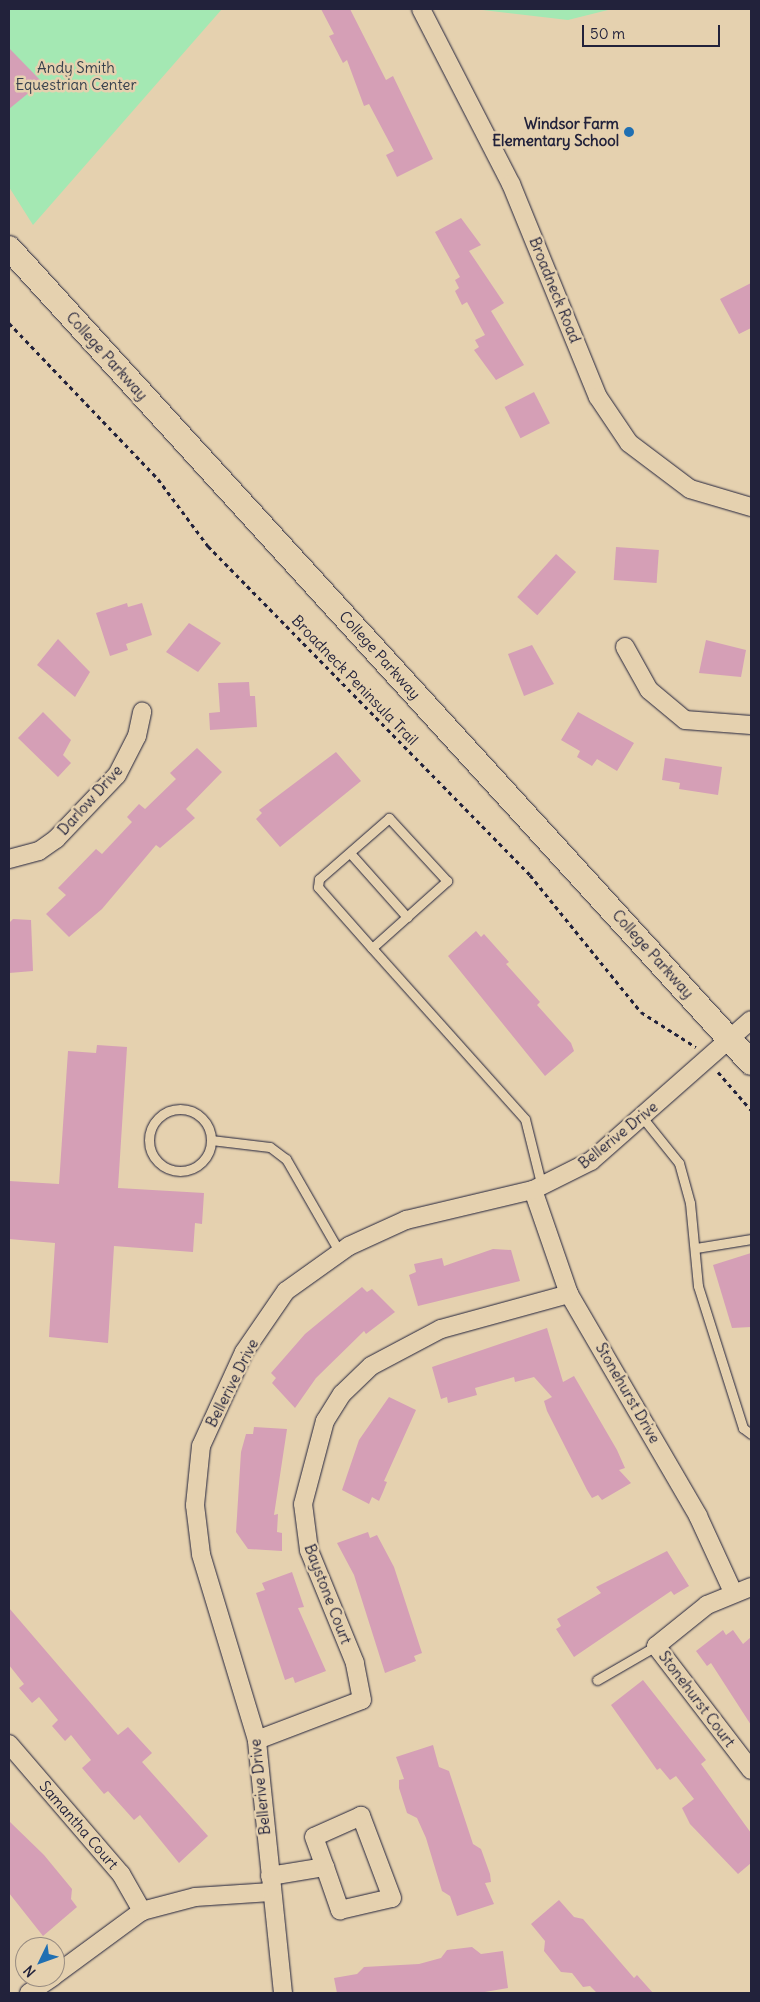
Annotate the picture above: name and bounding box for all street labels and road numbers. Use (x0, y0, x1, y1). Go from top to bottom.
street label: Broadneck Road (526, 235, 584, 345)
street label: College Parkway (63, 308, 151, 404)
street label: College Parkway (336, 607, 424, 703)
street label: Broadneck Peninsula Trail (288, 611, 422, 749)
street label: Darlow Drive (54, 761, 126, 839)
street label: College Parkway (609, 906, 697, 1002)
street label: Bellerive Drive (575, 1098, 661, 1172)
street label: Bellerive Drive (202, 1336, 262, 1430)
street label: Stonehurst Drive (592, 1340, 664, 1446)
street label: Baystone Court (301, 1541, 355, 1647)
street label: Stonehurst Court (655, 1648, 739, 1750)
street label: Bellerive Drive (246, 1738, 274, 1836)
street label: Samantha Court (36, 1777, 122, 1873)

